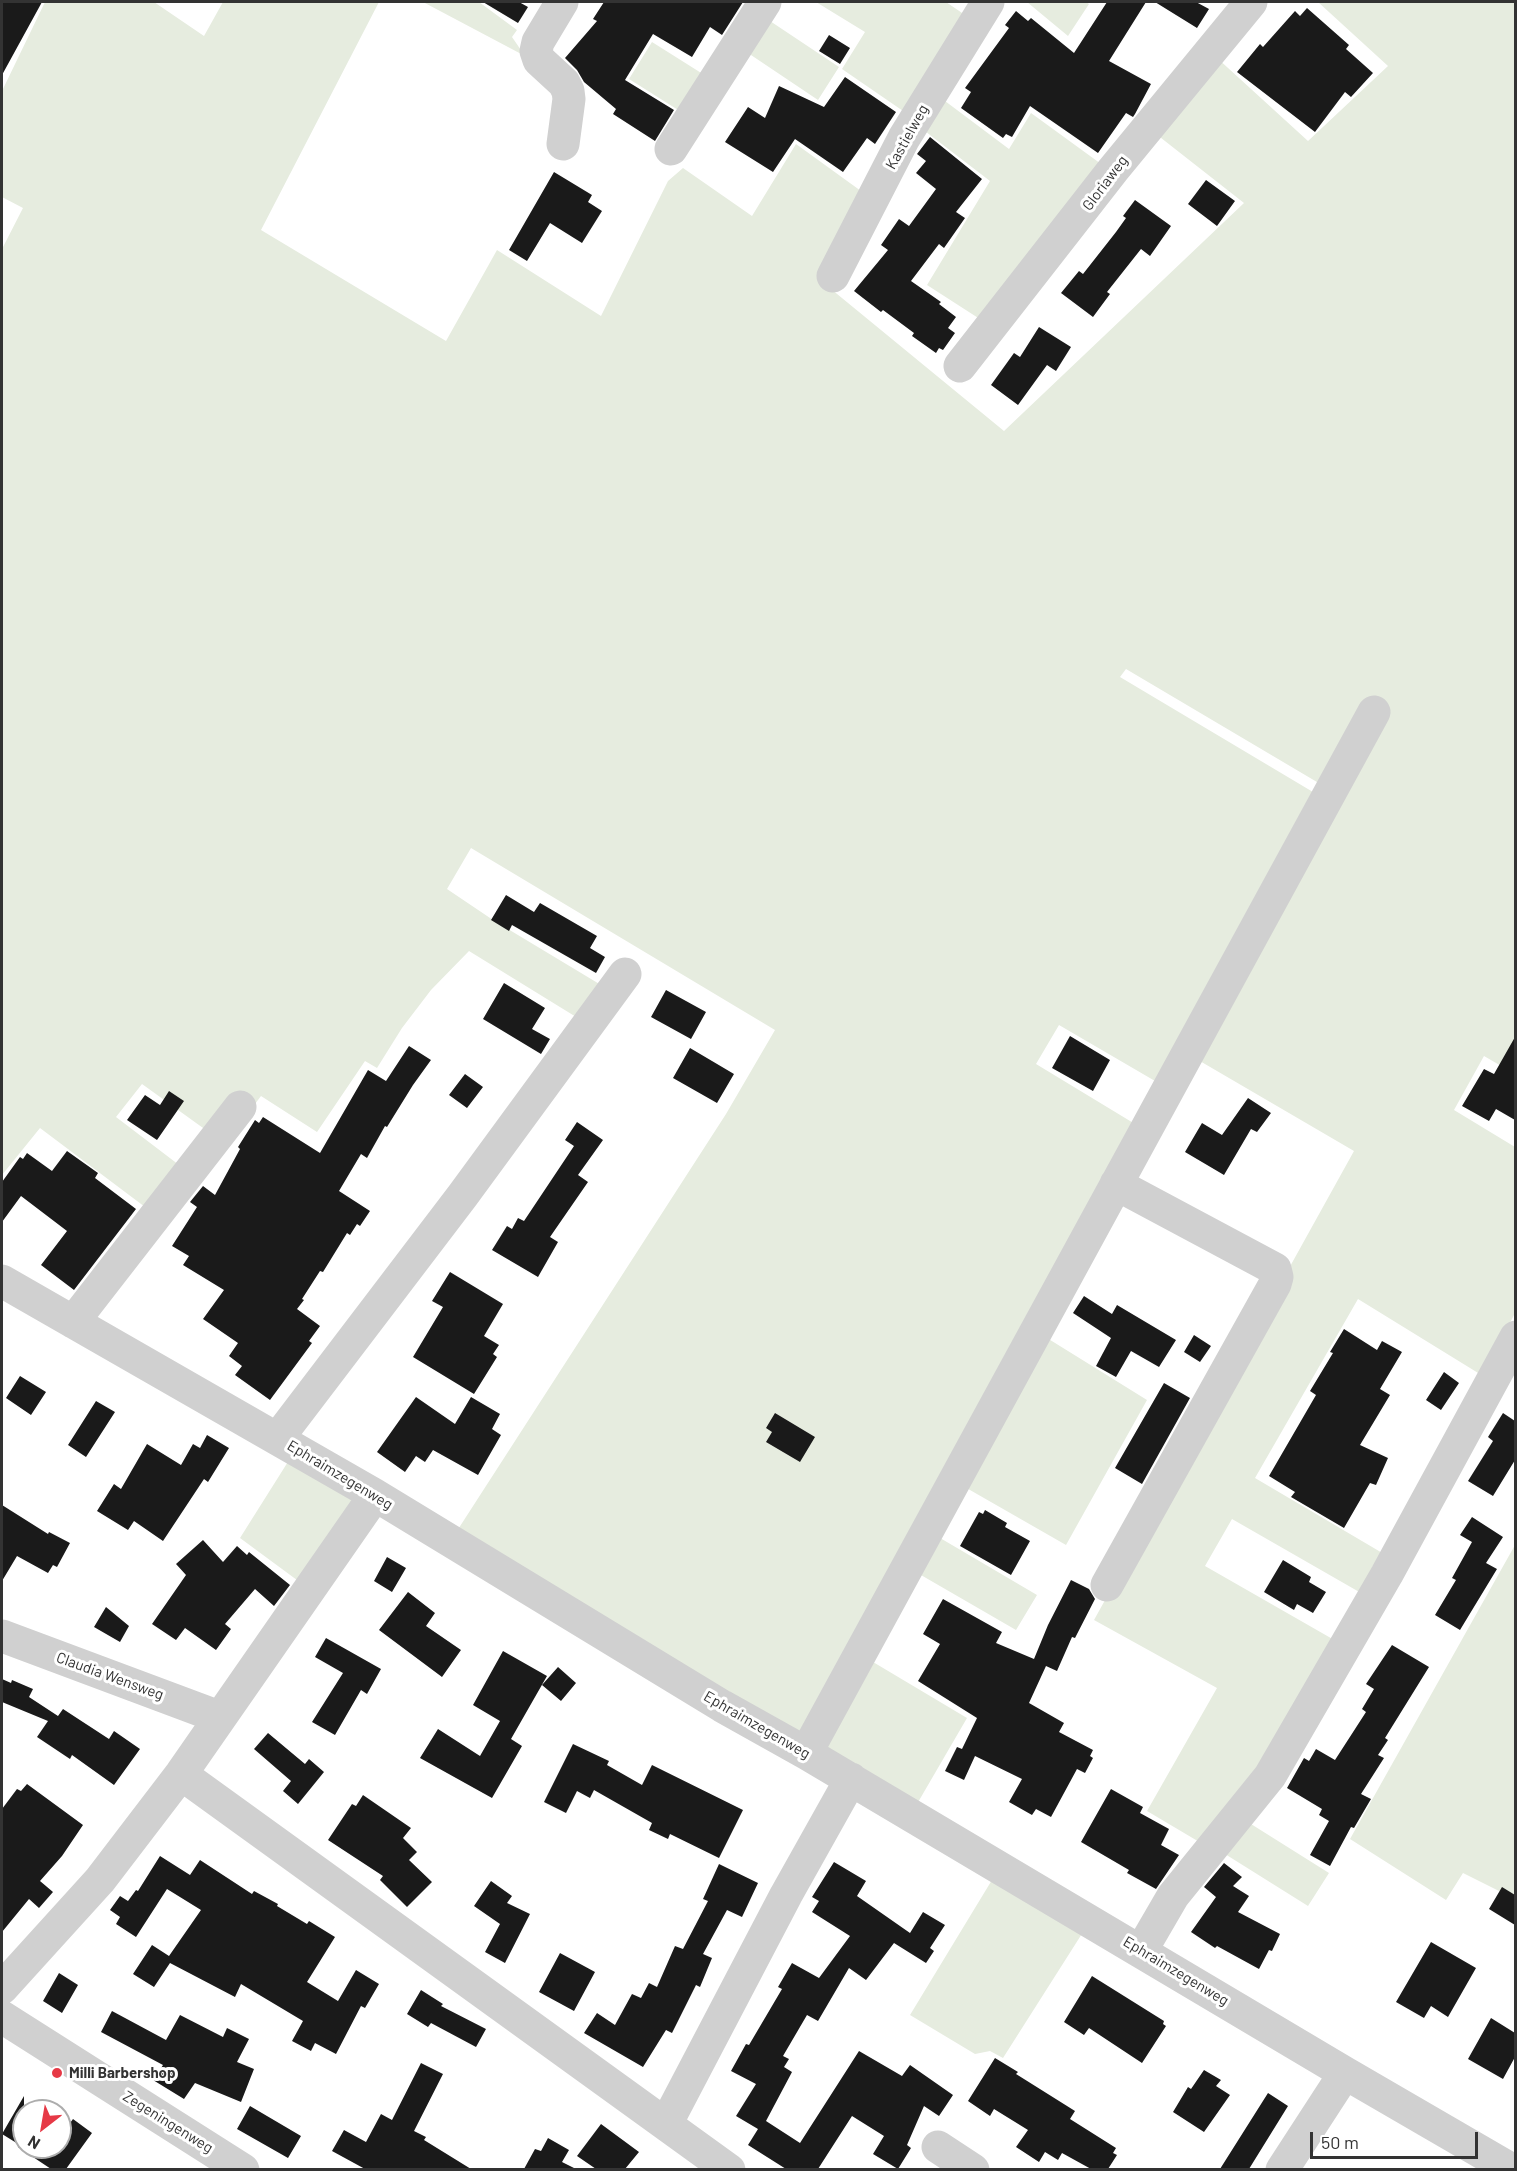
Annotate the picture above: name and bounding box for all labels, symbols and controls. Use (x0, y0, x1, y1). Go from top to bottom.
street label: Kastielweg (882, 101, 932, 173)
street label: Gloriaweg (1078, 152, 1132, 214)
street label: Ephraimzegenweg (284, 1436, 396, 1514)
street label: Claudia Wensweg (54, 1648, 166, 1704)
street label: Ephraimzegenweg (701, 1687, 813, 1763)
street label: Ephraimzegenweg (1120, 1932, 1232, 2010)
place label: Milli Barbershop (69, 2064, 175, 2082)
marker: Milli Barbershop (50, 2066, 64, 2080)
street label: Zegeningenweg (120, 2087, 216, 2157)
north arrow (12, 2099, 72, 2159)
scale bar (1313, 2120, 1481, 2158)
text: 50 m (1321, 2131, 1359, 2153)
text: N (24, 2132, 43, 2154)

